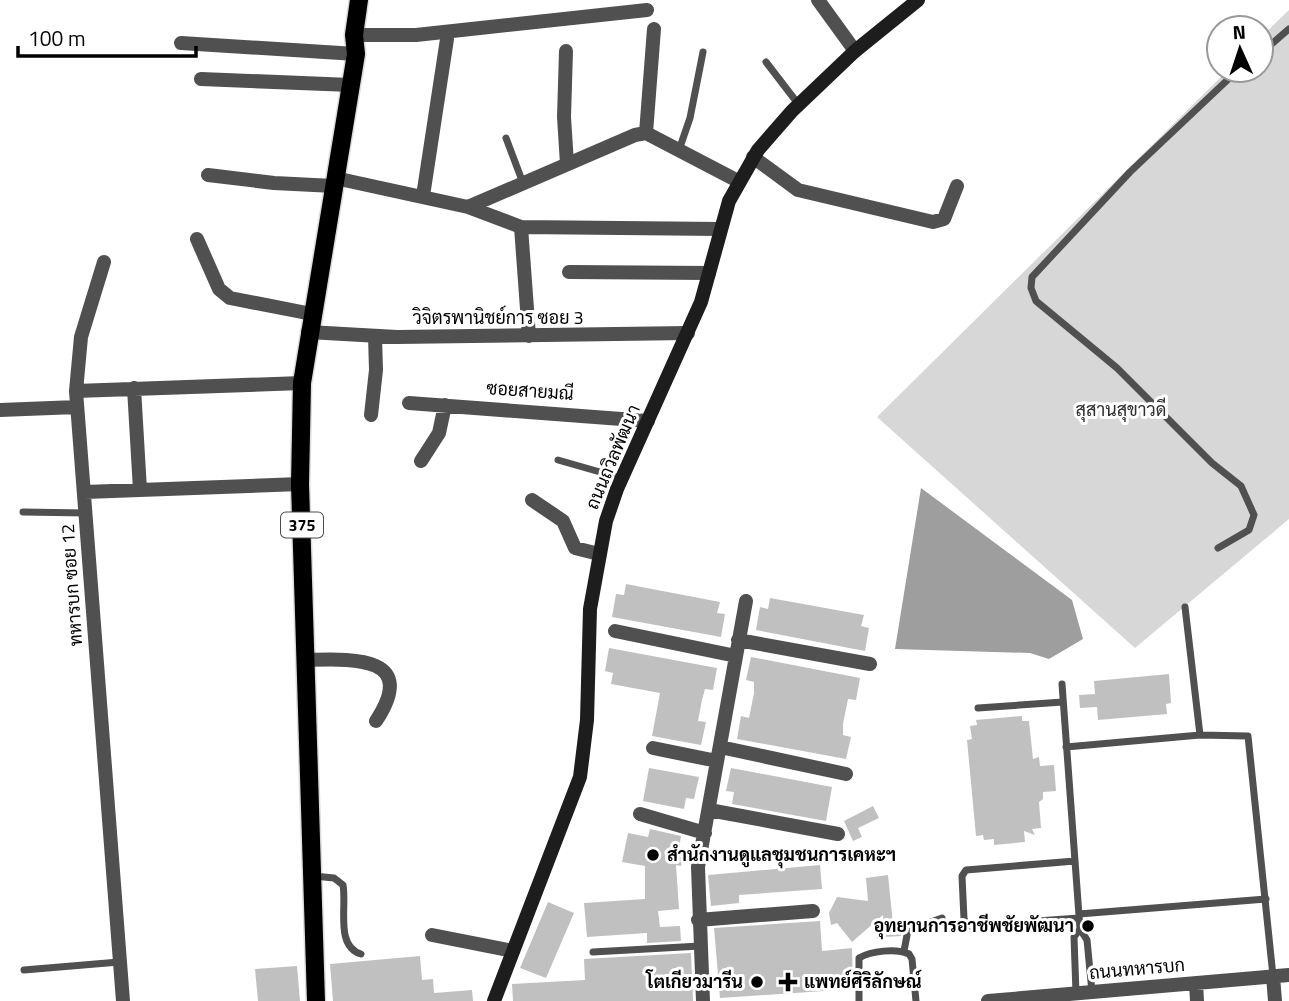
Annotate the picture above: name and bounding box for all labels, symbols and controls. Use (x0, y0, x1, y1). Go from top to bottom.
scale bar (18, 14, 196, 58)
north arrow (1205, 14, 1275, 84)
text: N (1232, 17, 1246, 46)
text: 100 m (28, 22, 85, 54)
street label: วิจิตรพานิชย์การ ซอย 3 (412, 304, 583, 331)
street label: ซอยสายมณี (485, 374, 575, 407)
park label: สุสานสุขาวดี (1076, 396, 1166, 423)
street label: ถนนถวิลพัฒนา (578, 400, 647, 513)
road number: 375 (281, 512, 323, 538)
street label: ทหารบก ซอย 12 (54, 523, 89, 647)
place label: สำนักงานดูแลชุมชนการเคหะฯ (667, 841, 896, 869)
marker: สำนักงานดูแลชุมชนการเคหะฯ (645, 847, 661, 863)
place label: อุทยานการอาชีพชัยพัฒนา (873, 912, 1074, 940)
marker: อุทยานการอาชีพชัยพัฒนา (1080, 918, 1096, 934)
street label: ถนนทหารบก (1088, 951, 1186, 986)
place label: โตเกียวมารีน (645, 968, 743, 995)
place label: แพทย์ศิริลักษณ์ (804, 968, 923, 995)
marker: แพทย์ศิริลักษณ์ (778, 972, 798, 992)
marker: โตเกียวมารีน (749, 974, 765, 990)

